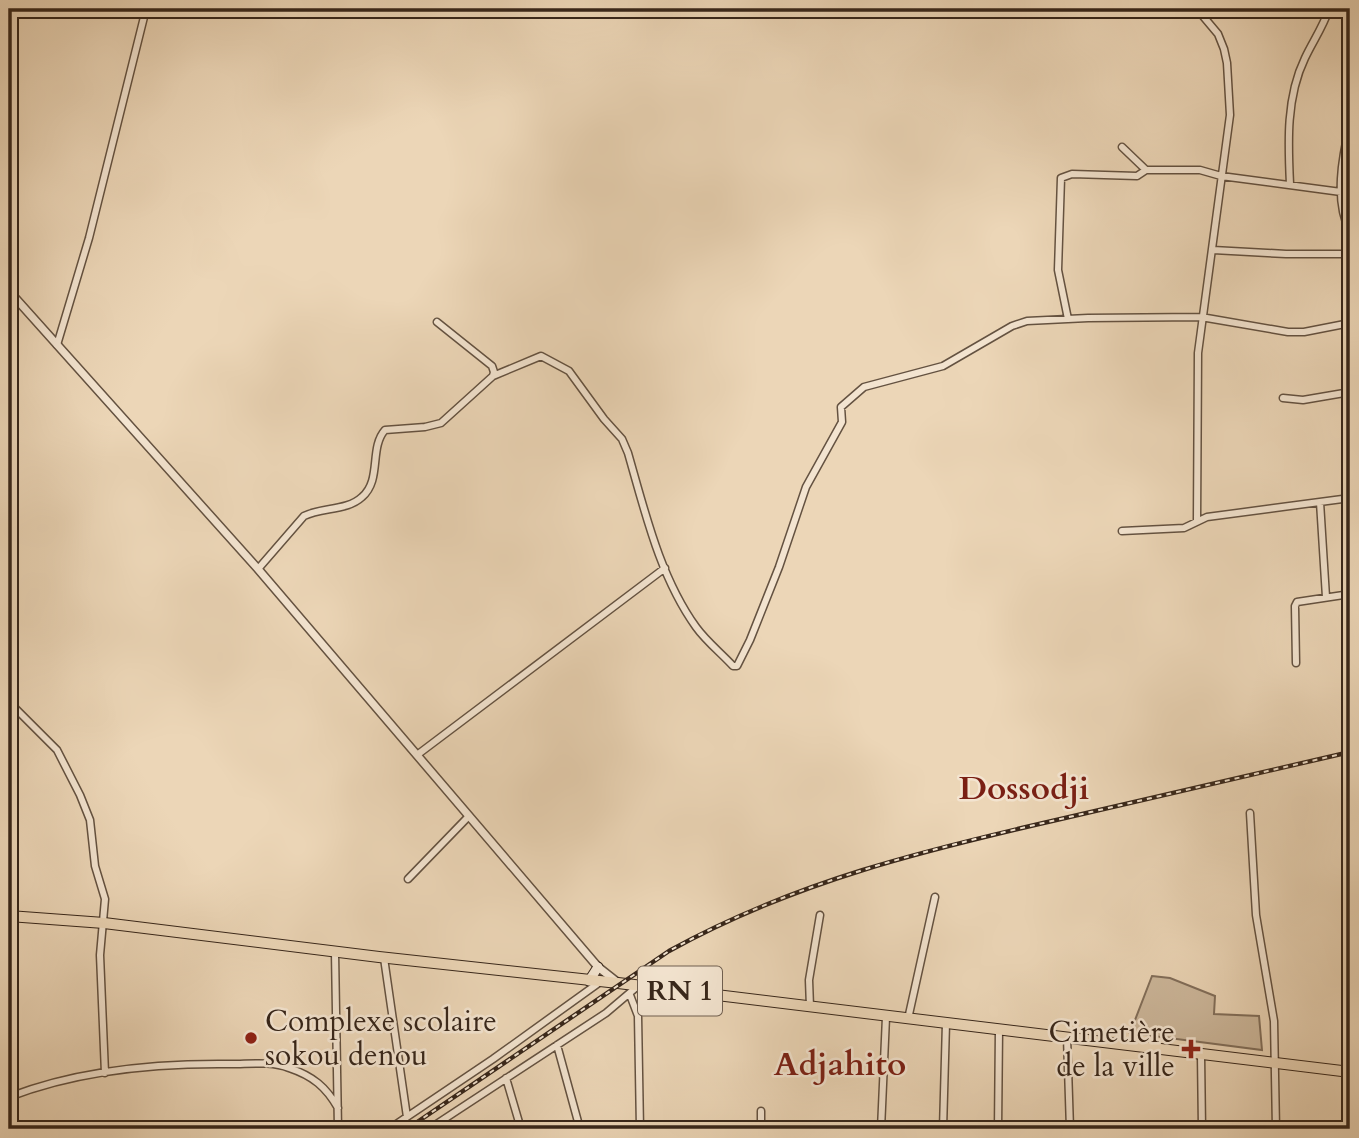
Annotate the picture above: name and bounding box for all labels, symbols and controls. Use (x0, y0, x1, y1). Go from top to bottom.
district label: Dossodji (959, 766, 1089, 811)
road number: RN 1 (638, 967, 722, 1016)
place label: Complexe scolaire sokou denou (265, 1001, 497, 1076)
place label: Cimetière de la ville (1049, 1012, 1175, 1087)
marker: Complexe scolaire sokou denou (243, 1030, 259, 1046)
marker: Cimetière de la ville (1181, 1039, 1201, 1059)
district label: Adjahito (774, 1042, 906, 1087)

